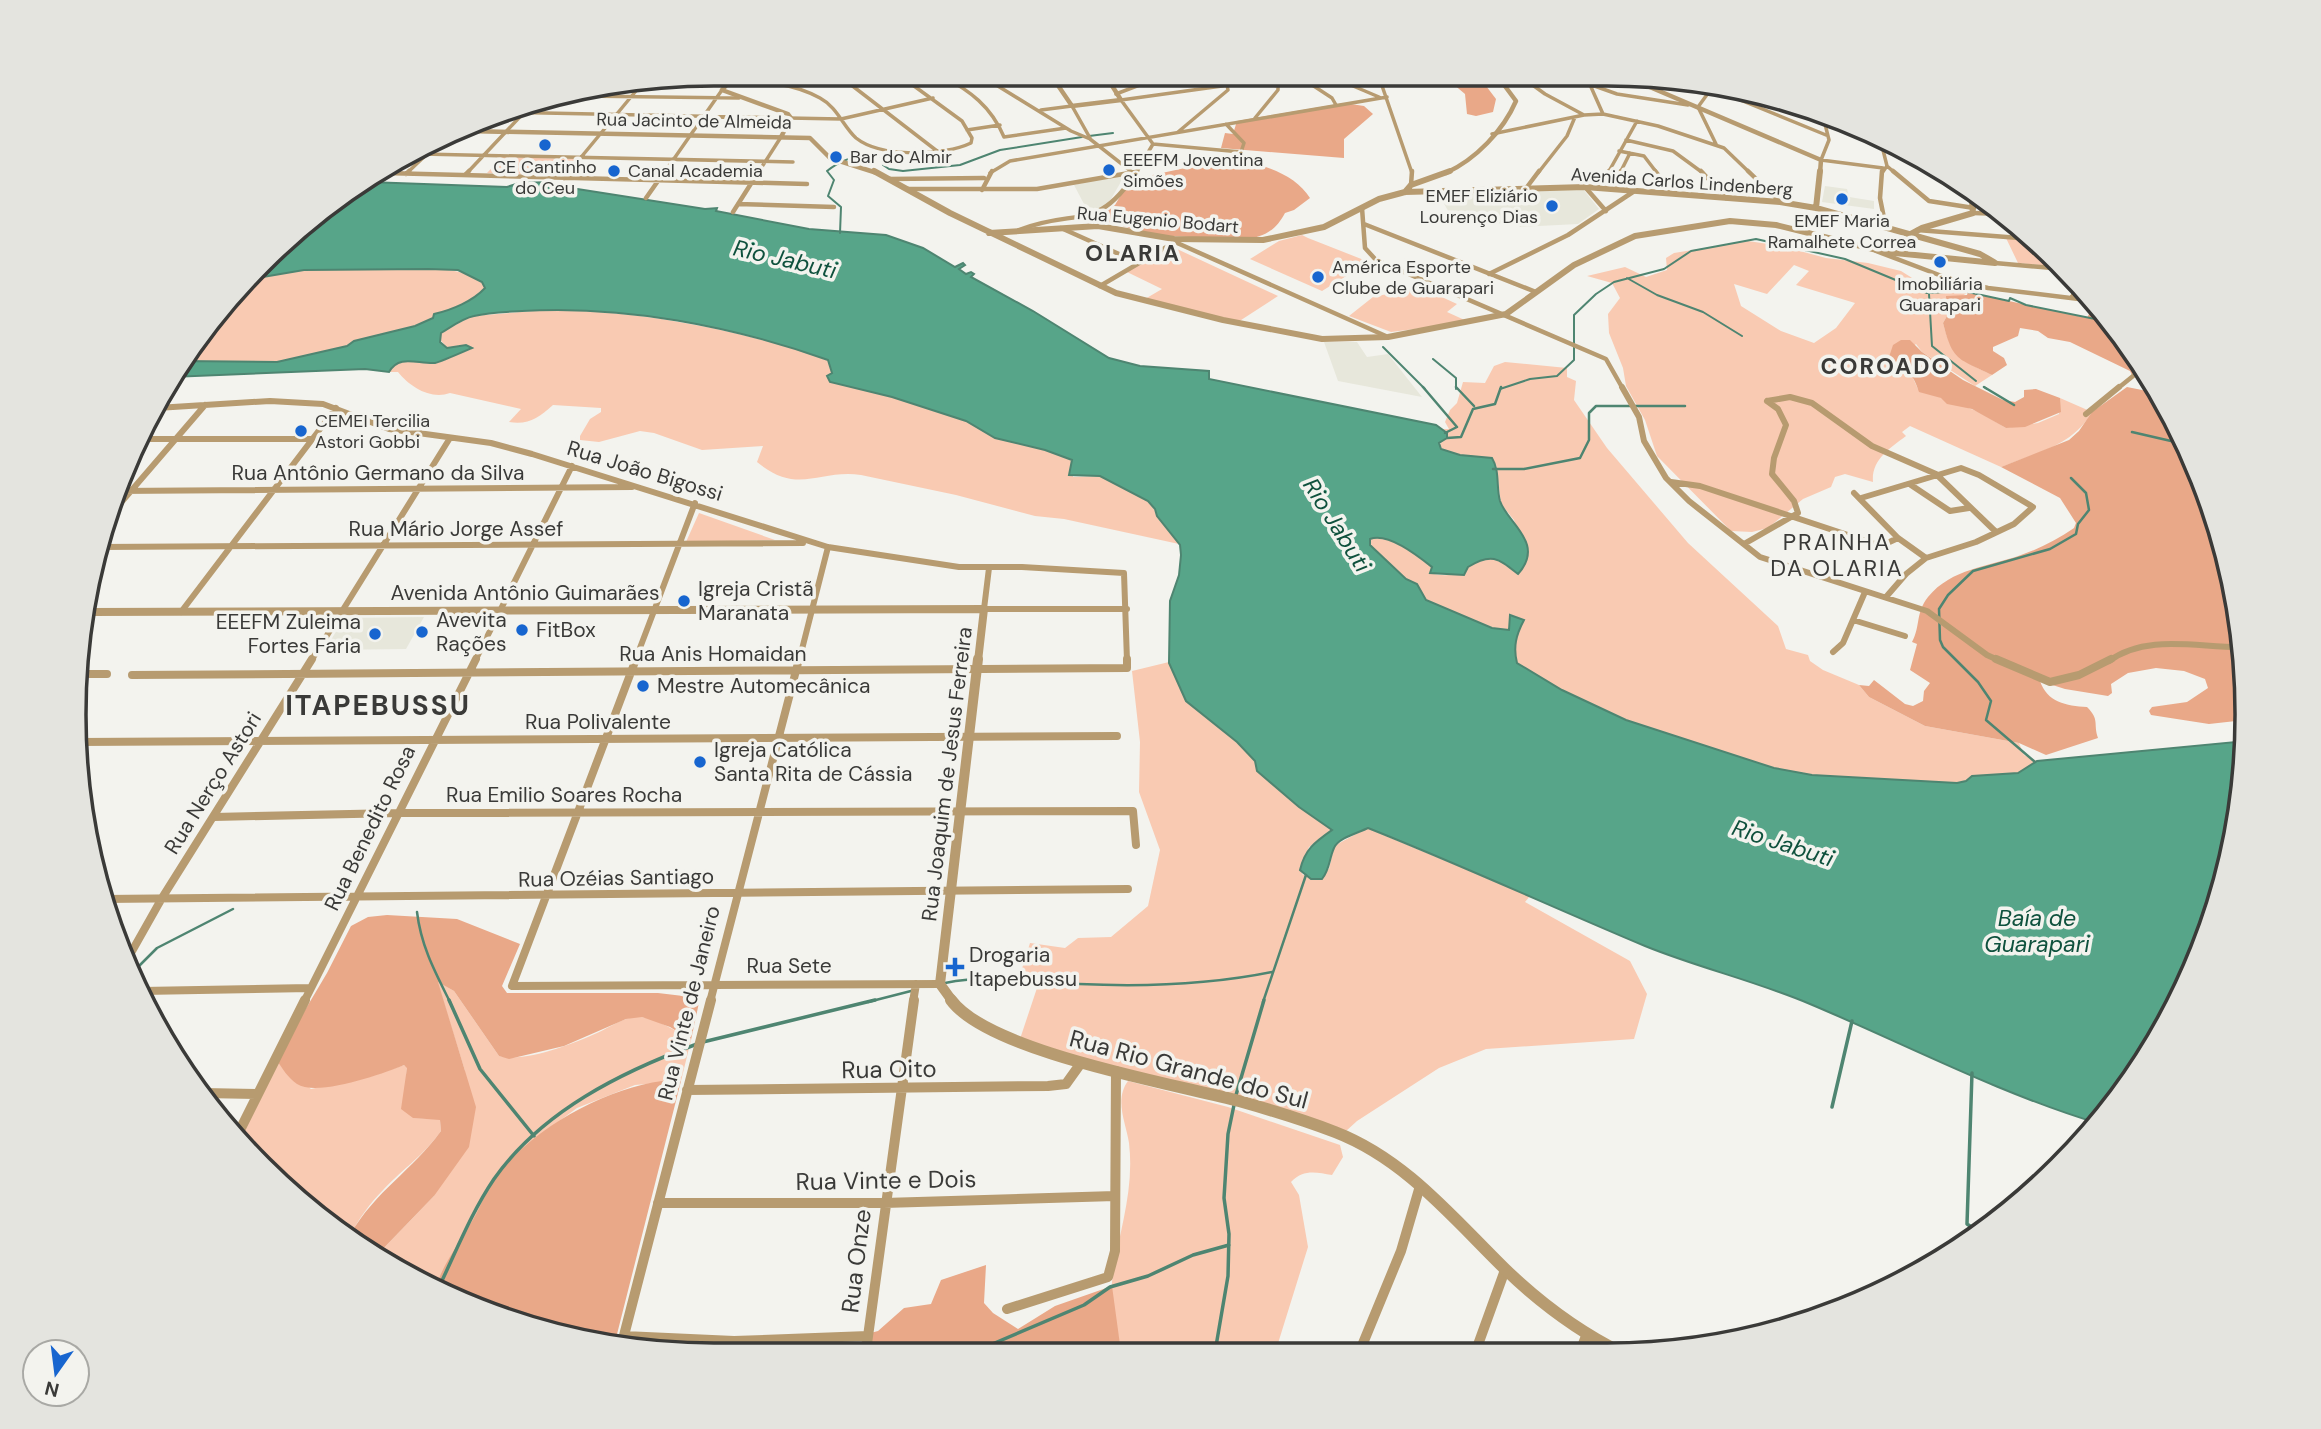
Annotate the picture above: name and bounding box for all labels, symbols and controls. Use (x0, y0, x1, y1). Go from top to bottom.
street label: Rua Jacinto de Almeida (596, 107, 792, 135)
marker: CE Cantinho do Ceu (537, 137, 553, 153)
place label: Bar do Almir (850, 145, 952, 169)
place label: EEEFM Joventina Simões (1123, 148, 1263, 193)
marker: Bar do Almir (828, 149, 844, 165)
place label: CE Cantinho do Ceu (493, 155, 597, 200)
place label: Canal Academia (628, 159, 763, 183)
marker: EEEFM Joventina Simões (1101, 162, 1117, 178)
street label: Avenida Carlos Lindenberg (1570, 162, 1794, 202)
marker: Canal Academia (606, 163, 622, 179)
place label: EMEF Eliziário Lourenço Dias (1420, 184, 1538, 229)
marker: EMEF Maria Ramalhete Correa (1834, 191, 1850, 207)
marker: EMEF Eliziário Lourenço Dias (1544, 198, 1560, 214)
street label: Rua Eugenio Bodart (1076, 201, 1240, 239)
place label: EMEF Maria Ramalhete Correa (1768, 209, 1916, 254)
water label: Rio Jabuti (730, 233, 840, 286)
district label: OLARIA (1085, 238, 1181, 268)
marker: Imobiliária Guarapari (1932, 254, 1948, 270)
place label: América Esporte Clube de Guarapari (1332, 255, 1494, 300)
marker: América Esporte Clube de Guarapari (1310, 269, 1326, 285)
place label: Imobiliária Guarapari (1897, 272, 1983, 317)
district label: COROADO (1820, 351, 1952, 381)
place label: CEMEI Tercilia Astori Gobbi (315, 409, 430, 454)
marker: CEMEI Tercilia Astori Gobbi (293, 423, 309, 439)
street label: Rua João Bigossi (564, 434, 726, 508)
street label: Rua Antônio Germano da Silva (232, 459, 524, 487)
water label: Rio Jabuti (1296, 472, 1378, 578)
street label: Rua Mário Jorge Assef (349, 515, 563, 543)
district label: PRAINHA DA OLARIA (1770, 527, 1904, 583)
place label: Igreja Cristã Maranata (698, 575, 814, 627)
street label: Avenida Antônio Guimarães (391, 579, 659, 607)
marker: Igreja Cristã Maranata (676, 593, 692, 609)
place label: Avevita Rações (436, 606, 507, 658)
place label: EEEFM Zuleima Fortes Faria (216, 608, 361, 660)
place label: FitBox (536, 616, 596, 644)
marker: FitBox (514, 622, 530, 638)
marker: Avevita Rações (414, 624, 430, 640)
street label: Rua Joaquim de Jesus Ferreira (915, 625, 979, 923)
marker: EEEFM Zuleima Fortes Faria (367, 626, 383, 642)
street label: Rua Anis Homaidan (619, 640, 807, 668)
place label: Mestre Automecânica (657, 672, 871, 700)
marker: Mestre Automecânica (635, 678, 651, 694)
district label: ITAPEBUSSU (285, 687, 471, 724)
street label: Rua Nerço Astori (158, 707, 268, 859)
street label: Rua Polivalente (525, 708, 671, 736)
place label: Igreja Católica Santa Rita de Cássia (714, 736, 912, 788)
street label: Rua Benedito Rosa (318, 741, 422, 915)
marker: Igreja Católica Santa Rita de Cássia (692, 754, 708, 770)
street label: Rua Emilio Soares Rocha (446, 781, 682, 809)
water label: Rio Jabuti (1728, 812, 1838, 874)
street label: Rua Ozéias Santiago (518, 862, 714, 894)
street label: Rua Vinte de Janeiro (651, 903, 727, 1103)
water label: Baía de Guarapari (1984, 903, 2090, 959)
place label: Drogaria Itapebussu (969, 941, 1077, 993)
street label: Rua Sete (746, 952, 832, 980)
marker: Drogaria Itapebussu (947, 959, 963, 975)
street label: Rua Rio Grande do Sul (1066, 1022, 1312, 1116)
street label: Rua Oito (841, 1053, 937, 1085)
street label: Rua Vinte e Dois (795, 1163, 977, 1197)
street label: Rua Onze (834, 1207, 878, 1315)
north arrow (21, 1338, 91, 1408)
text: N (42, 1375, 62, 1403)

